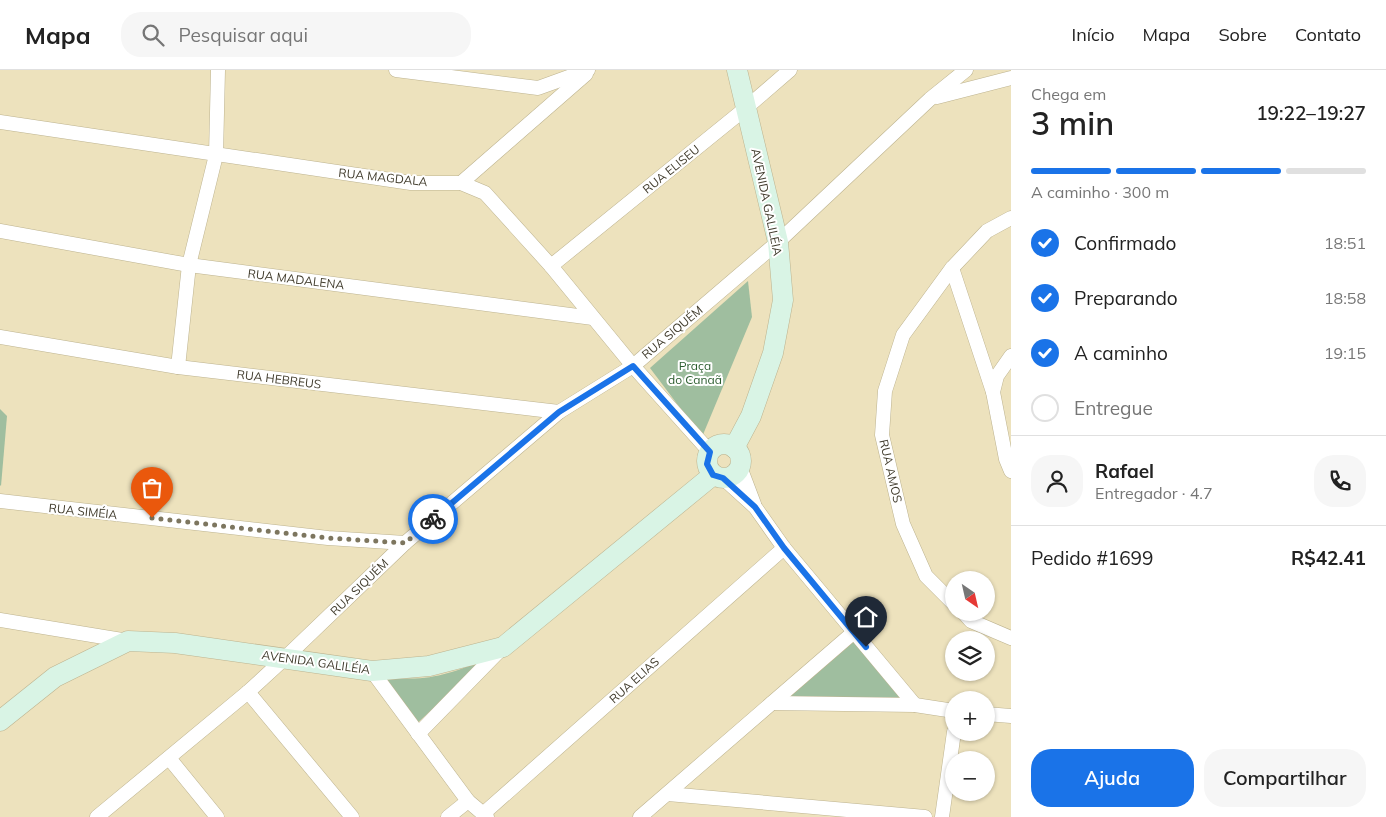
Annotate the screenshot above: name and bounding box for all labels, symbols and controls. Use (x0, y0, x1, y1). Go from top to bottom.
search box (121, 12, 471, 57)
text: Mapa (25, 20, 91, 50)
icon: search (139, 21, 167, 49)
text: Pesquisar aqui (179, 23, 308, 47)
text: Início (1072, 23, 1115, 46)
text: Mapa (1143, 23, 1190, 46)
text: Sobre (1218, 23, 1267, 46)
text: Contato (1295, 23, 1361, 46)
text: Chega em (1031, 84, 1106, 104)
text: 19:22–19:27 (1256, 101, 1366, 125)
text: 3 min (1031, 103, 1114, 143)
street label: RUA ELISEU (639, 141, 703, 197)
street label: AVENIDA GALILÉIA (748, 147, 786, 257)
street label: RUA MAGDALA (338, 165, 428, 189)
text: A caminho · 300 m (1031, 182, 1169, 202)
icon: check (1031, 229, 1059, 257)
text: Confirmado (1074, 231, 1176, 255)
text: 18:51 (1324, 233, 1366, 253)
street label: RUA MADALENA (247, 266, 345, 292)
icon: check (1031, 284, 1059, 312)
text: Preparando (1074, 286, 1178, 310)
text: 18:58 (1324, 288, 1366, 308)
street label: RUA SIQUÉM (638, 302, 706, 362)
icon: check (1031, 339, 1059, 367)
text: A caminho (1074, 341, 1168, 365)
text: 19:15 (1324, 343, 1366, 363)
park label: Praça do Canaã (668, 358, 722, 387)
street label: RUA HEBREUS (236, 366, 322, 392)
text: Entregue (1074, 396, 1153, 420)
street label: RUA AMOS (876, 438, 906, 504)
button: person (1031, 455, 1083, 507)
button: phone (1314, 455, 1366, 507)
text: Rafael (1095, 459, 1154, 483)
pin (131, 467, 173, 518)
icon: bag (138, 474, 166, 502)
text: Entregador · 4.7 (1095, 483, 1212, 503)
courier (408, 494, 458, 544)
street label: RUA SIMÉIA (48, 500, 118, 522)
icon: bike (419, 505, 447, 533)
text: Pedido #1699 (1031, 546, 1153, 570)
text: R$42.41 (1291, 546, 1366, 570)
street label: RUA SIQUÉM (327, 556, 391, 618)
north arrow (945, 571, 995, 621)
map controls (945, 571, 995, 801)
pin (845, 596, 887, 647)
icon: home (852, 603, 880, 631)
button: layers (945, 631, 995, 681)
street label: AVENIDA GALILÉIA (261, 647, 371, 677)
street label: RUA ELIAS (606, 654, 662, 706)
button: + (945, 691, 995, 741)
button: Ajuda (1031, 749, 1194, 807)
button: Compartilhar (1204, 749, 1366, 807)
button: − (945, 751, 995, 801)

